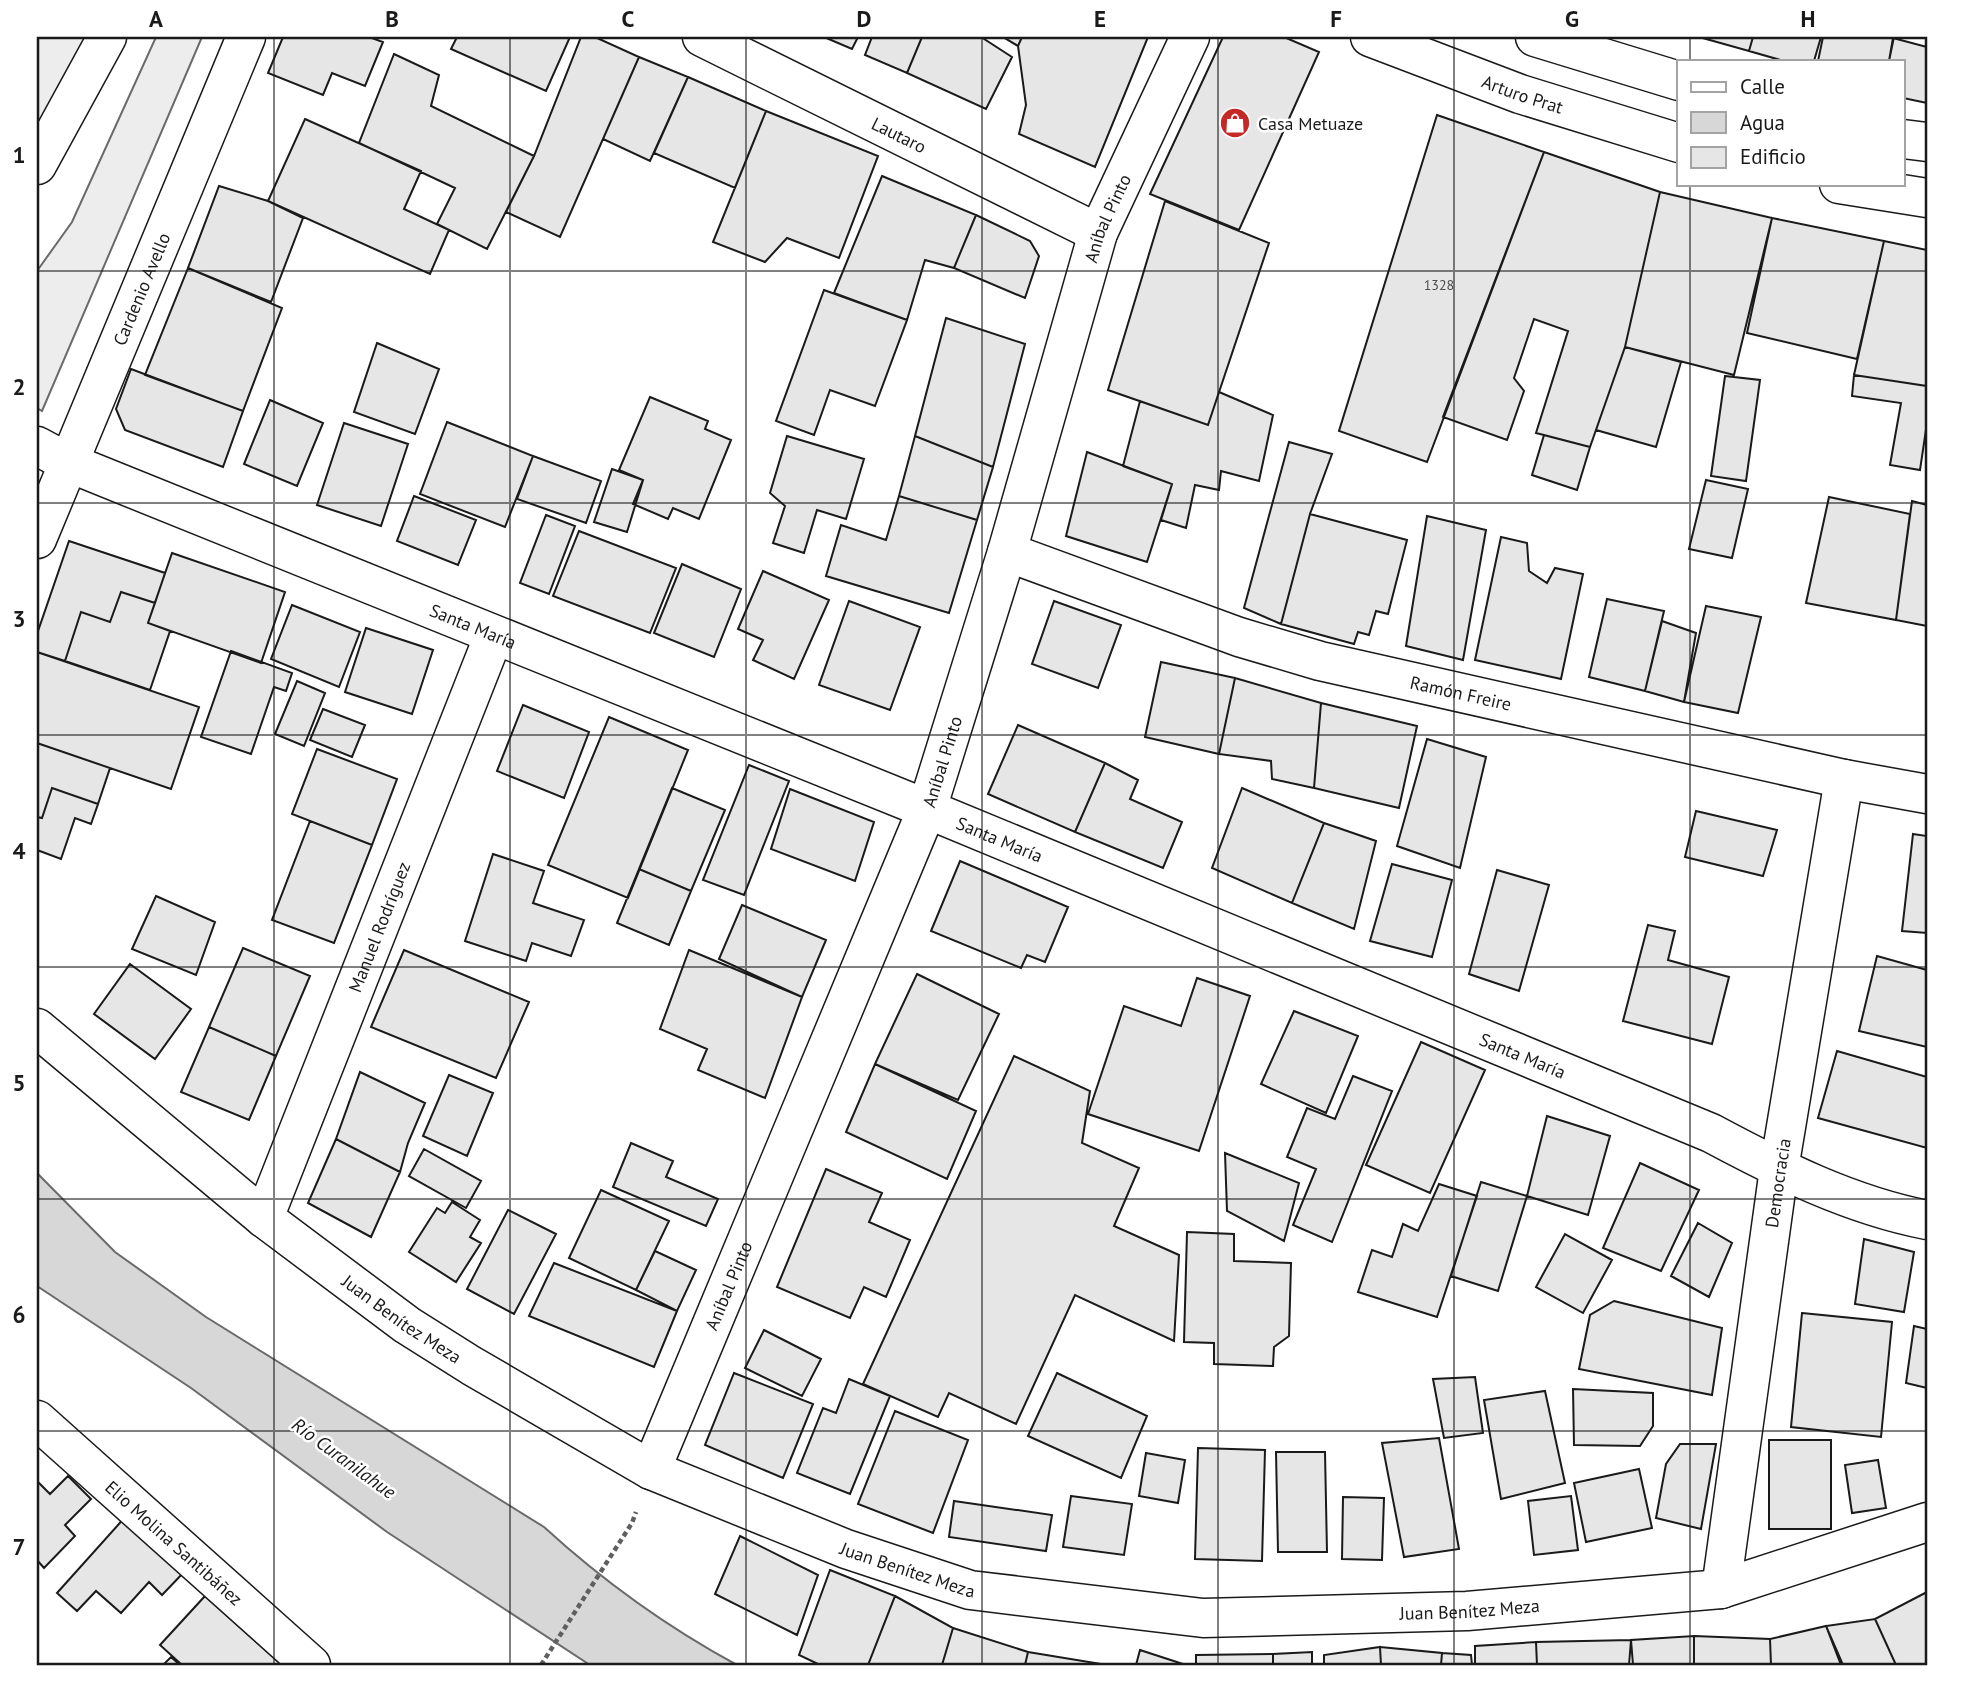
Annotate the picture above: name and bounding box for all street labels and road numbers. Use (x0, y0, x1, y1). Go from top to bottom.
street label: Arturo Prat (1479, 69, 1566, 118)
street label: Lautaro (868, 111, 930, 158)
street label: Aníbal Pinto (1079, 170, 1136, 265)
street label: Cardenio Avello (107, 229, 175, 349)
street label: Santa María (427, 598, 520, 654)
street label: Ramón Freire (1408, 670, 1514, 715)
street label: Aníbal Pinto (917, 713, 967, 810)
street label: Santa María (953, 811, 1046, 867)
street label: Manuel Rodríguez (343, 858, 415, 995)
street label: Santa María (1476, 1027, 1569, 1083)
street label: Democracia (1760, 1136, 1795, 1229)
street label: Aníbal Pinto (699, 1238, 757, 1333)
street label: Juan Benítez Meza (337, 1269, 466, 1368)
street label: Elio Molina Santibáñez (101, 1475, 248, 1610)
street label: Juan Benítez Meza (836, 1536, 976, 1602)
street label: Juan Benítez Meza (1398, 1593, 1541, 1624)

